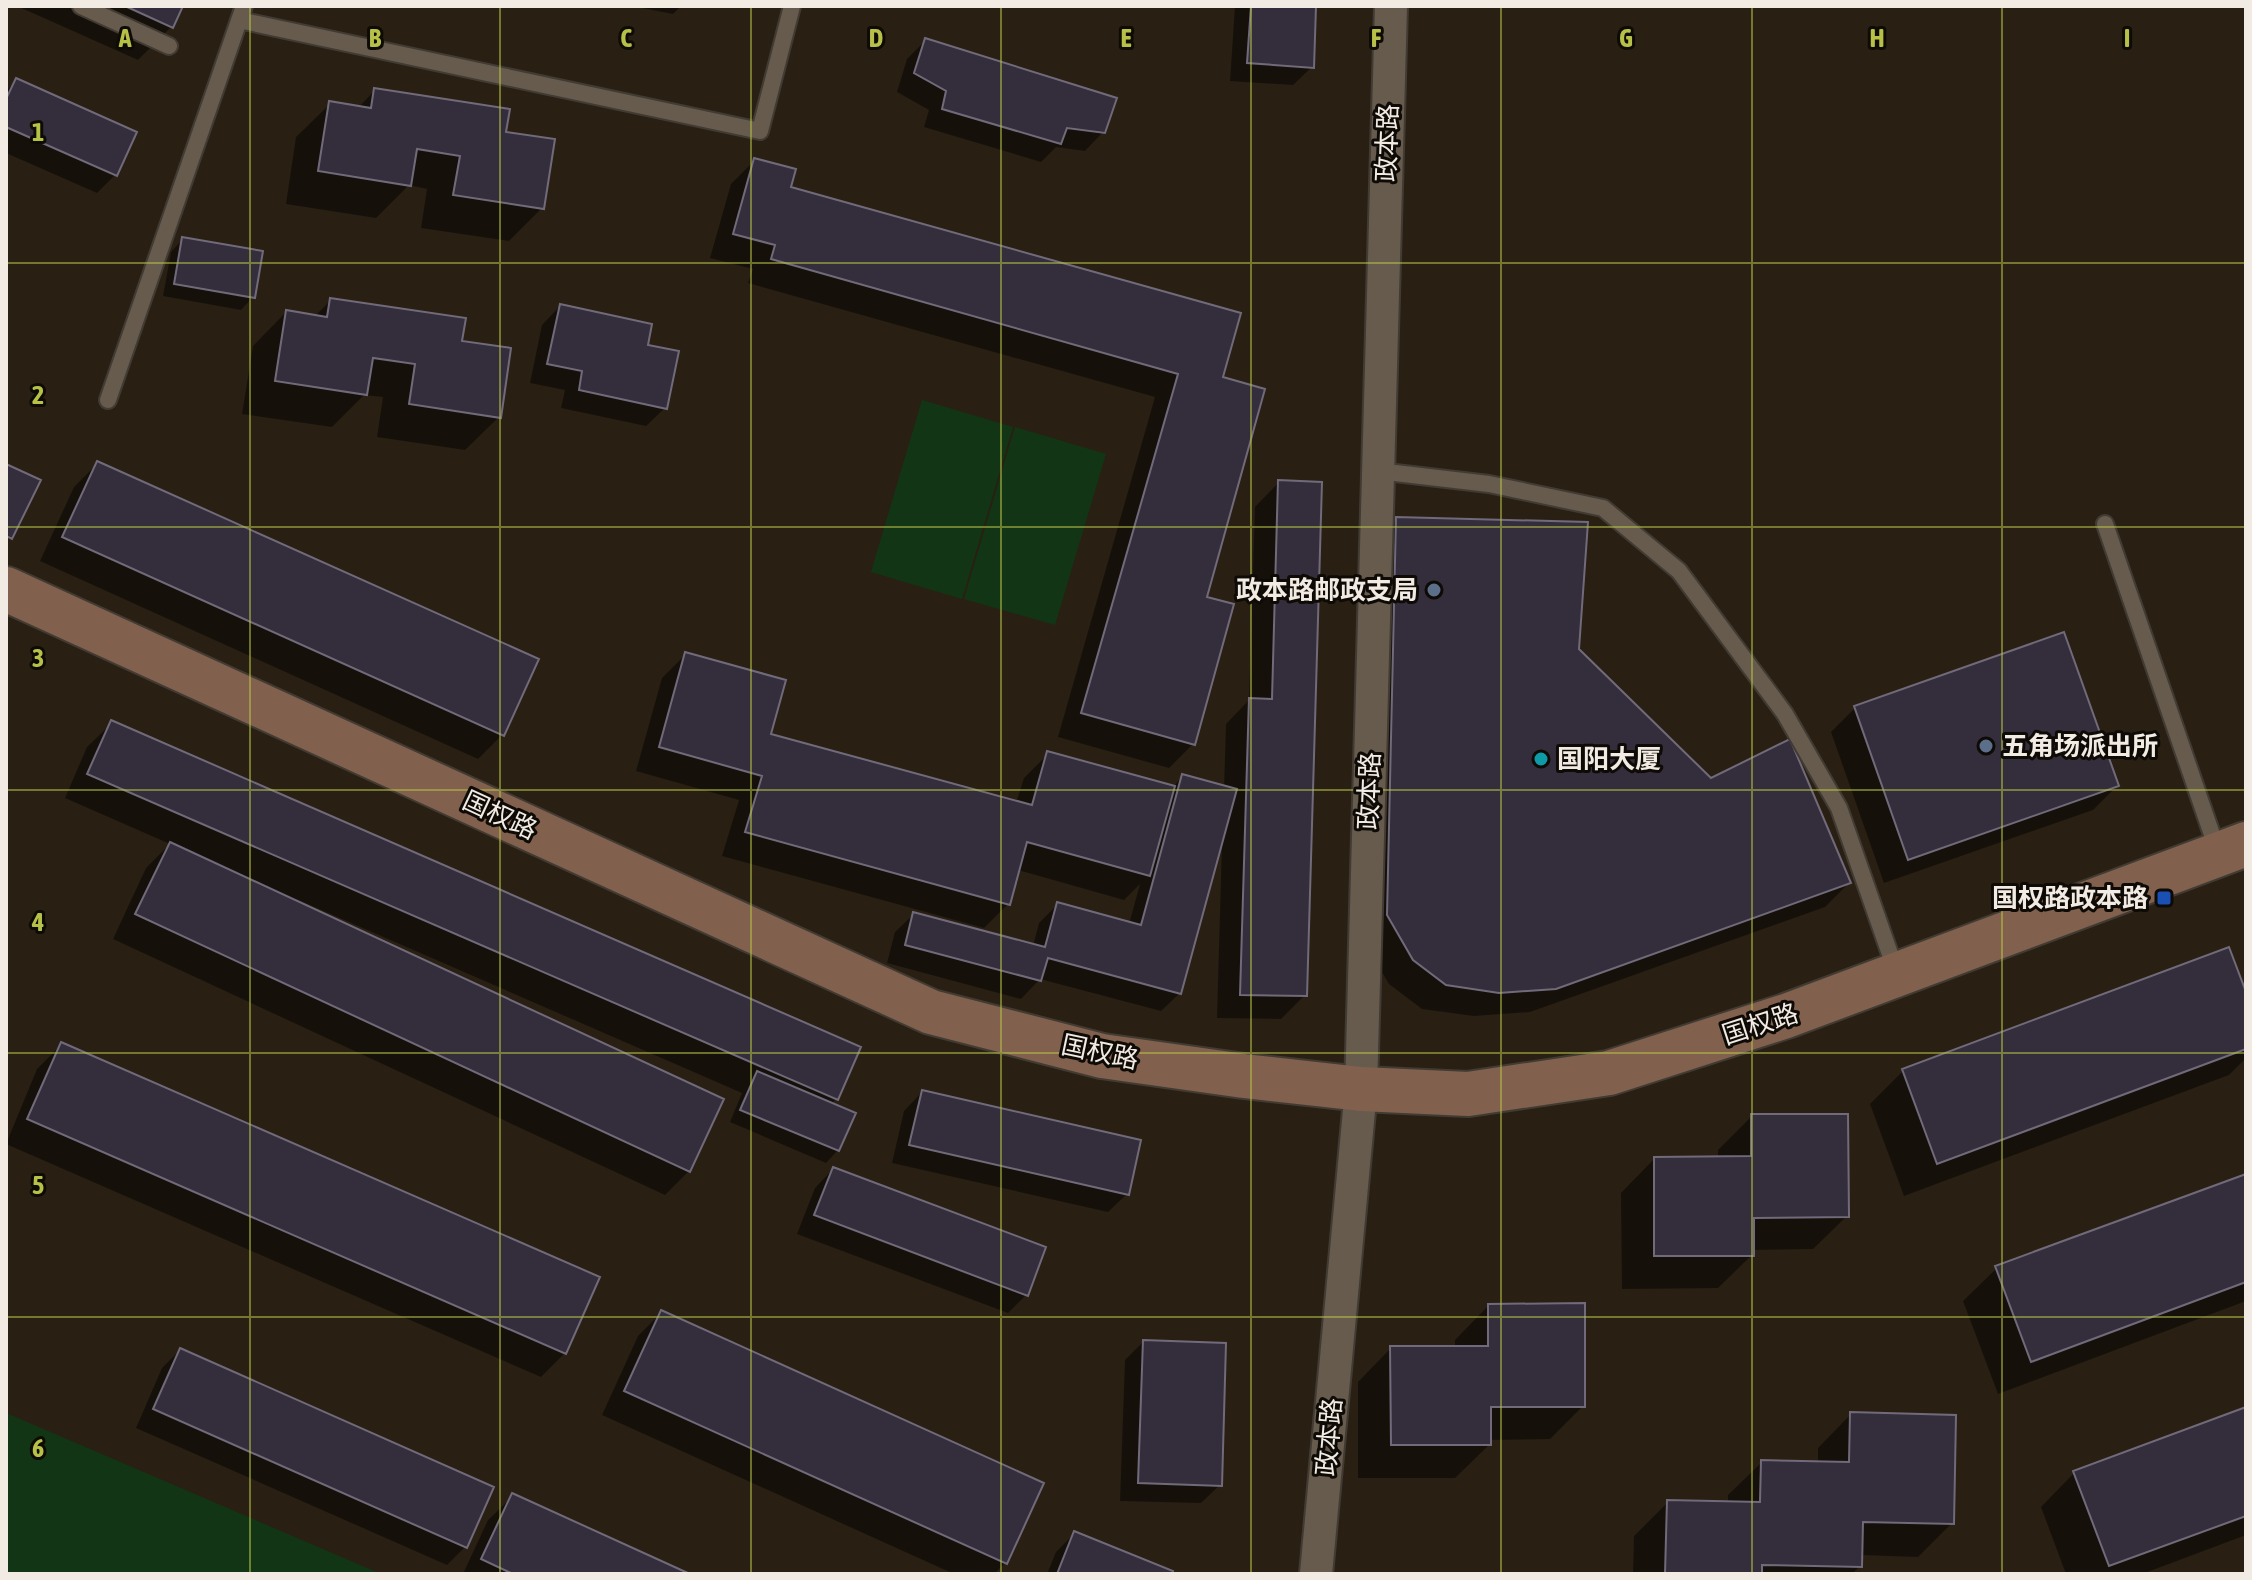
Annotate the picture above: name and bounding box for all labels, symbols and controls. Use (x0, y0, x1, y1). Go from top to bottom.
text: A (118, 23, 132, 53)
text: B (369, 23, 382, 53)
text: C (620, 23, 632, 53)
text: D (869, 23, 883, 53)
text: E (1120, 23, 1132, 53)
text: F (1371, 23, 1382, 53)
text: G (1619, 23, 1633, 53)
text: H (1869, 23, 1885, 53)
text: I (2124, 23, 2130, 53)
street label: 政本路 (1371, 103, 1403, 183)
text: 1 (32, 117, 44, 147)
text: 2 (32, 380, 44, 410)
place label: 政本路邮政支局 (1236, 575, 1418, 605)
marker: 政本路邮政支局 (1425, 581, 1443, 599)
text: 3 (32, 643, 44, 673)
place label: 五角场派出所 (2002, 731, 2158, 761)
marker: 五角场派出所 (1977, 737, 1995, 755)
place label: 国阳大厦 (1557, 744, 1661, 774)
marker: 国阳大厦 (1532, 750, 1550, 768)
street label: 政本路 (1353, 751, 1385, 831)
street label: 国权路 (458, 785, 542, 845)
place label: 国权路政本路 (1992, 883, 2148, 913)
marker: 国权路政本路 (2155, 889, 2173, 907)
text: 4 (31, 907, 44, 937)
street label: 国权路 (1718, 998, 1802, 1050)
street label: 国权路 (1059, 1029, 1141, 1075)
text: 5 (32, 1170, 44, 1200)
street label: 政本路 (1311, 1397, 1347, 1477)
text: 6 (32, 1433, 44, 1463)

